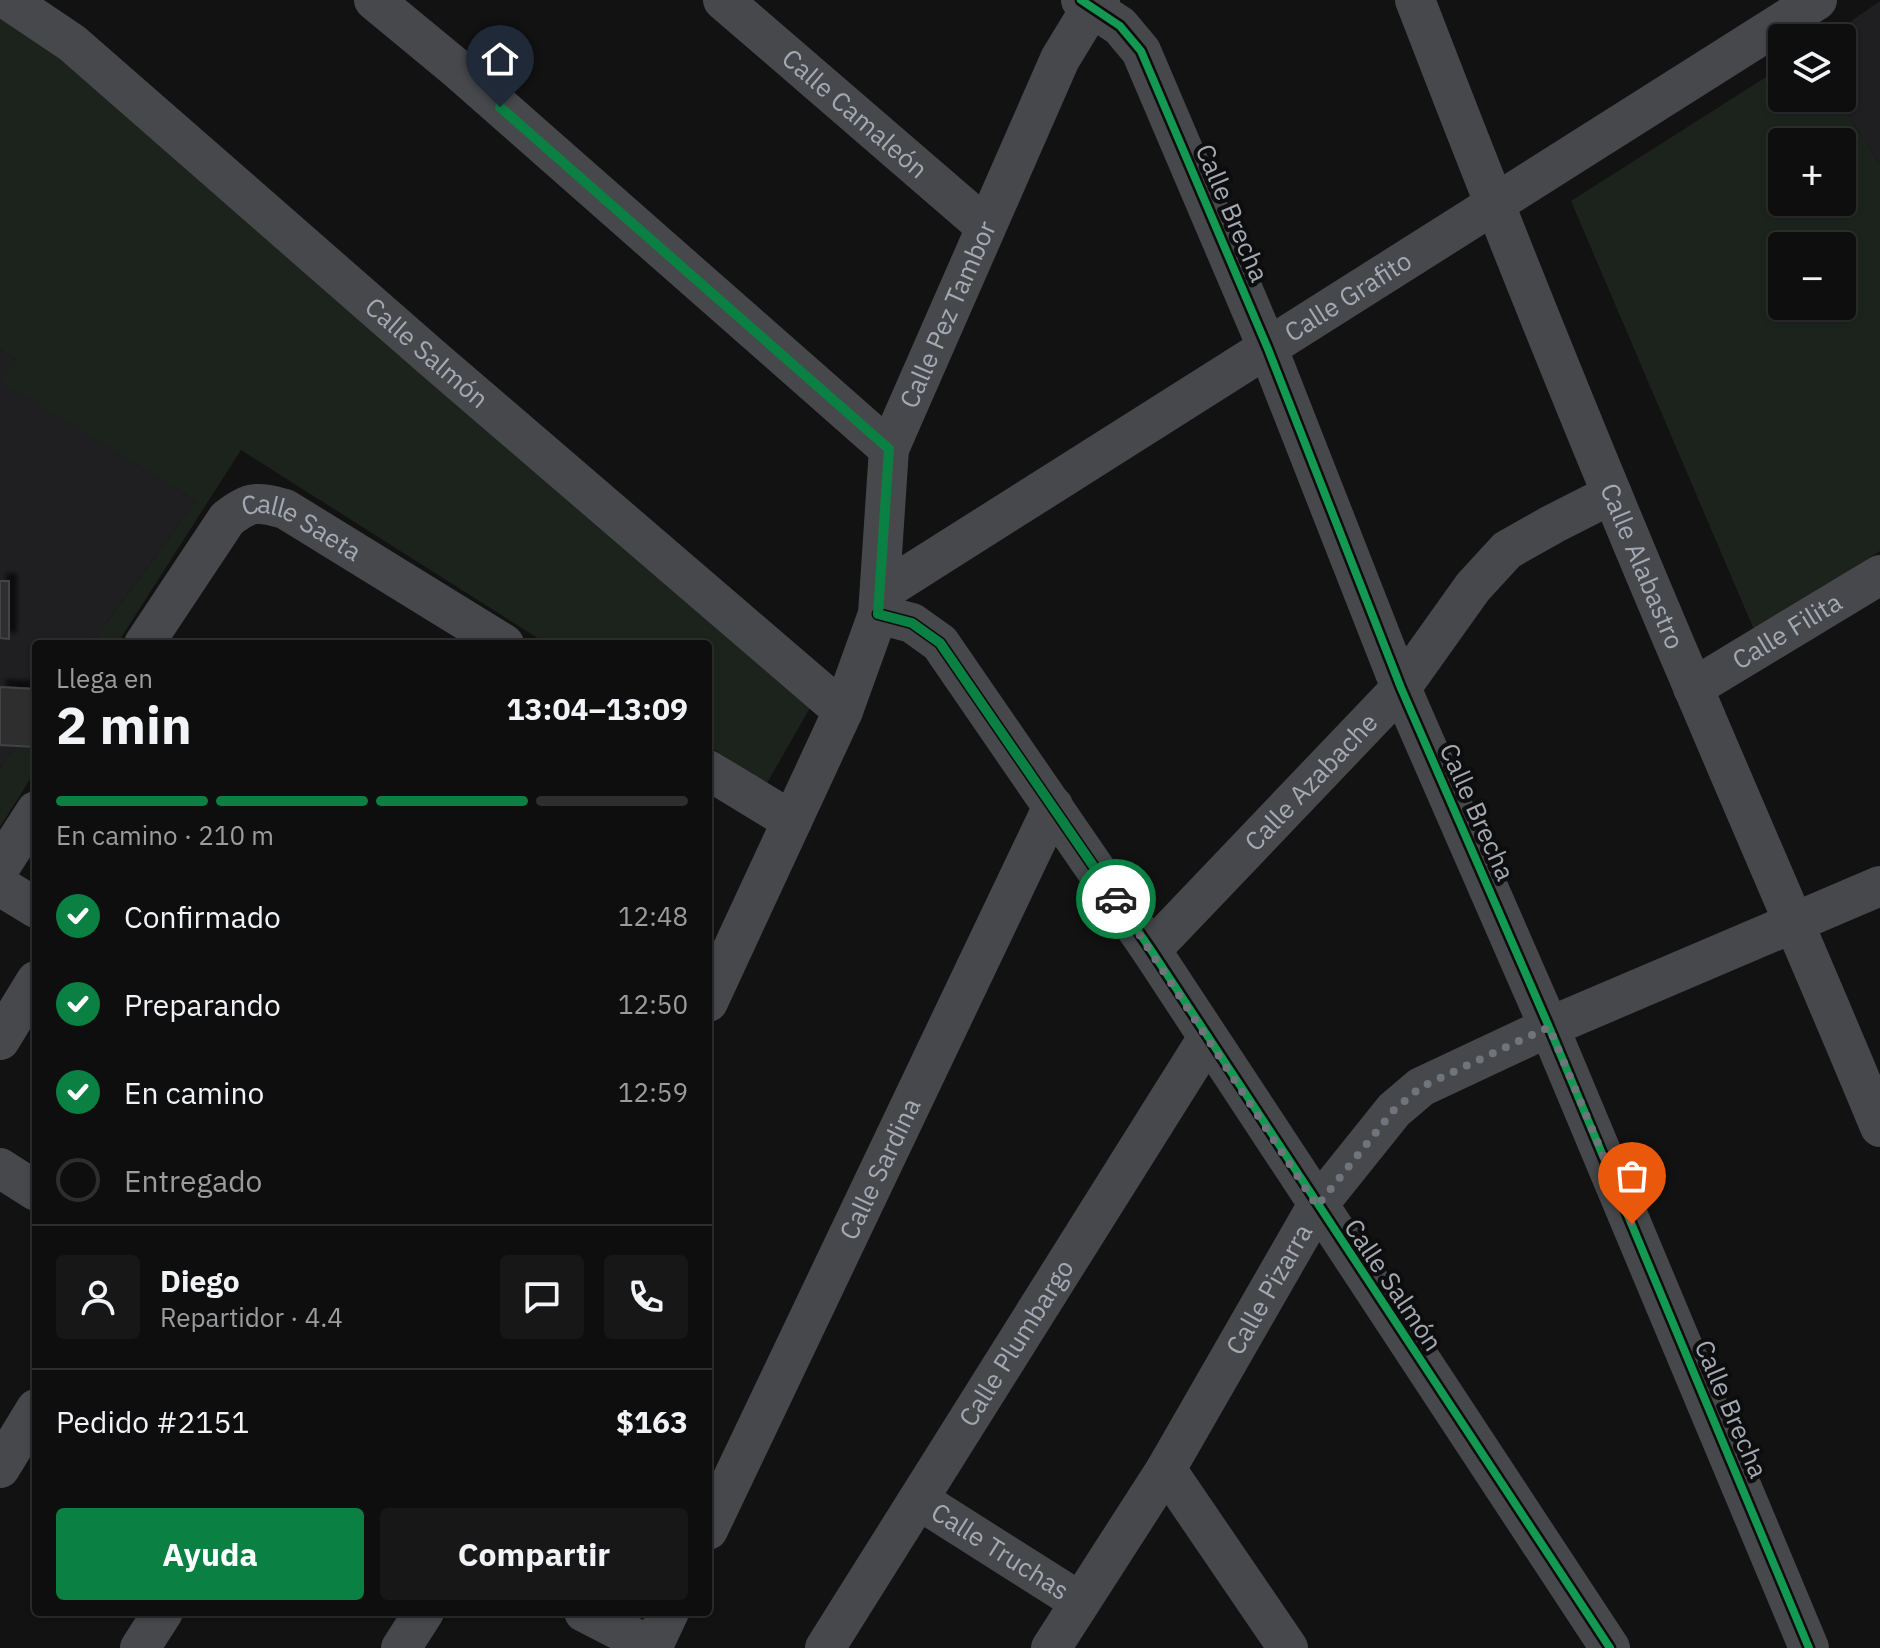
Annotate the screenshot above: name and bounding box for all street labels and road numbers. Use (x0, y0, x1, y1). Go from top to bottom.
street label: Calle Camaleón (775, 41, 935, 185)
street label: Calle Brecha (1189, 138, 1277, 287)
street label: Calle Pez Tambor (891, 215, 1003, 413)
street label: Calle Grafito (1278, 243, 1418, 349)
street label: Calle Salmón (358, 289, 496, 415)
street label: Calle Alabastro (1593, 478, 1693, 654)
street label: Calle Saeta (237, 486, 368, 568)
street label: Calle Filita (1726, 584, 1848, 676)
street label: Calle Azabache (1237, 705, 1384, 858)
street label: Calle Brecha (1433, 738, 1523, 886)
street label: Calle Sardina (831, 1092, 928, 1245)
street label: Calle Salmón (1337, 1212, 1451, 1357)
street label: Calle Pizarra (1217, 1217, 1319, 1360)
street label: Calle Plumbargo (950, 1253, 1081, 1432)
street label: Calle Brecha (1688, 1334, 1776, 1483)
street label: Calle Truchas (925, 1494, 1076, 1607)

